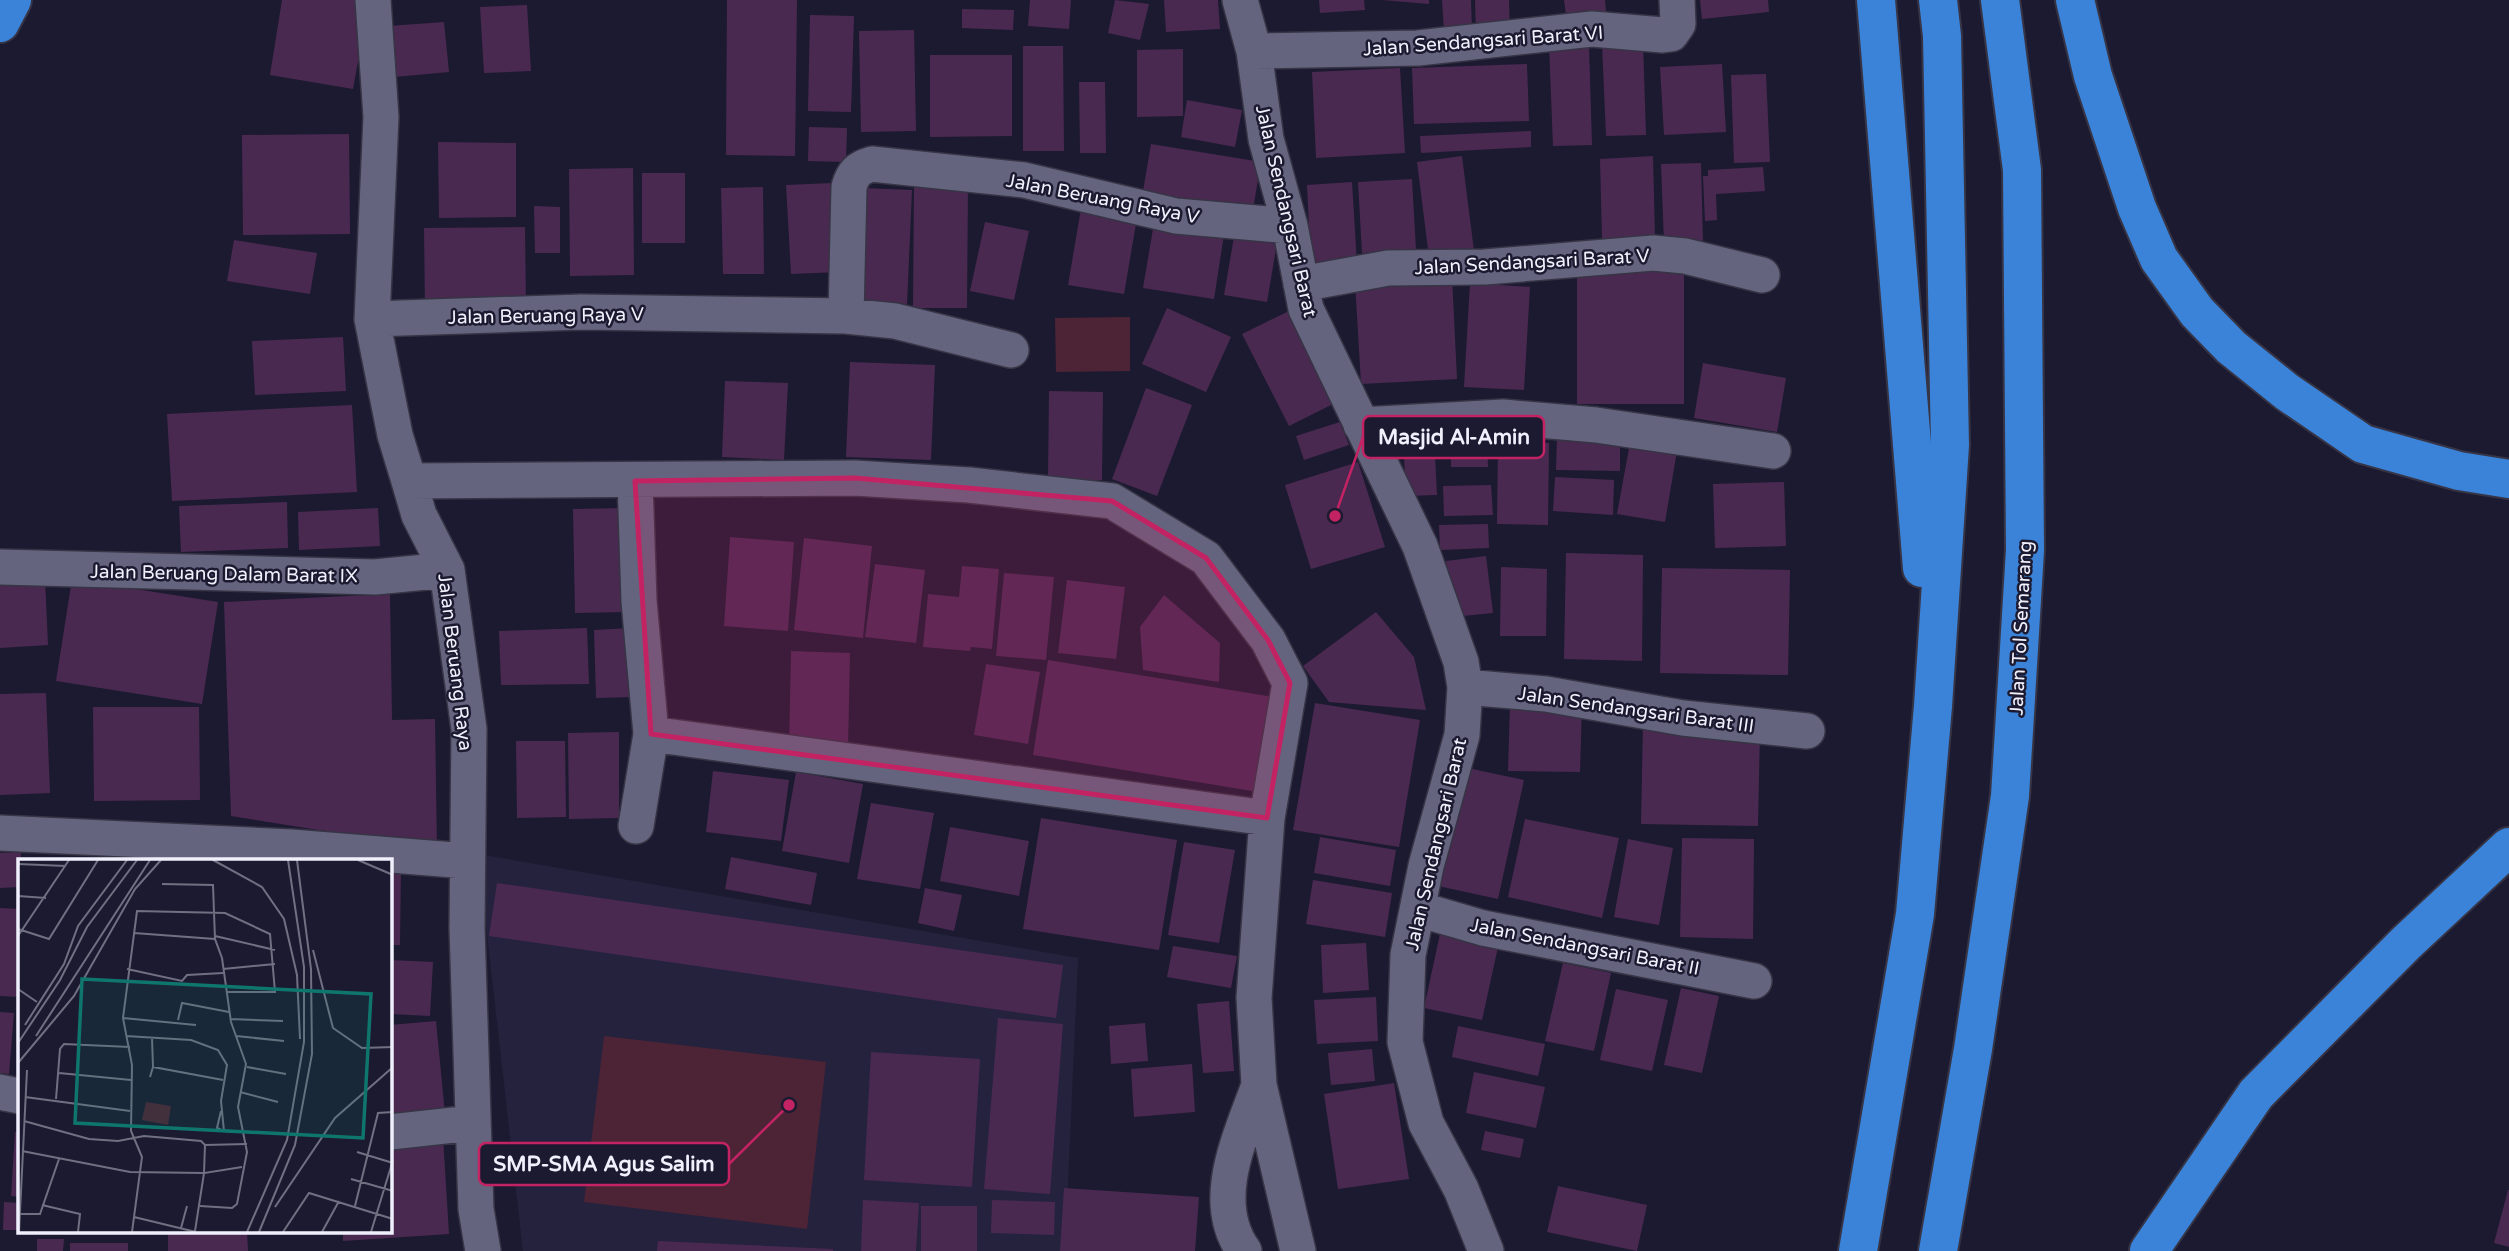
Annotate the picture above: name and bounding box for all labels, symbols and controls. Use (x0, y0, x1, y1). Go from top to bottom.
street label: Jalan Sendangsari Barat VI (1362, 22, 1604, 60)
street label: Jalan Sendangsari Barat (1251, 103, 1321, 320)
street label: Jalan Beruang Raya V (1004, 169, 1201, 229)
street label: Jalan Sendangsari Barat V (1414, 245, 1650, 279)
street label: Jalan Beruang Raya V (448, 303, 644, 329)
callout: Masjid Al-Amin (1363, 416, 1544, 458)
text: Masjid Al-Amin (1378, 425, 1530, 450)
street label: Jalan Tol Semarang (2005, 540, 2037, 716)
street label: Jalan Beruang Dalam Barat IX (90, 561, 358, 587)
street label: Jalan Beruang Raya (433, 572, 477, 752)
street label: Jalan Sendangsari Barat III (1516, 683, 1755, 737)
street label: Jalan Sendangsari Barat (1401, 736, 1471, 953)
inset map (18, 859, 392, 1234)
street label: Jalan Sendangsari Barat II (1468, 914, 1701, 980)
callout: SMP-SMA Agus Salim (479, 1143, 729, 1185)
text: SMP-SMA Agus Salim (493, 1152, 715, 1177)

